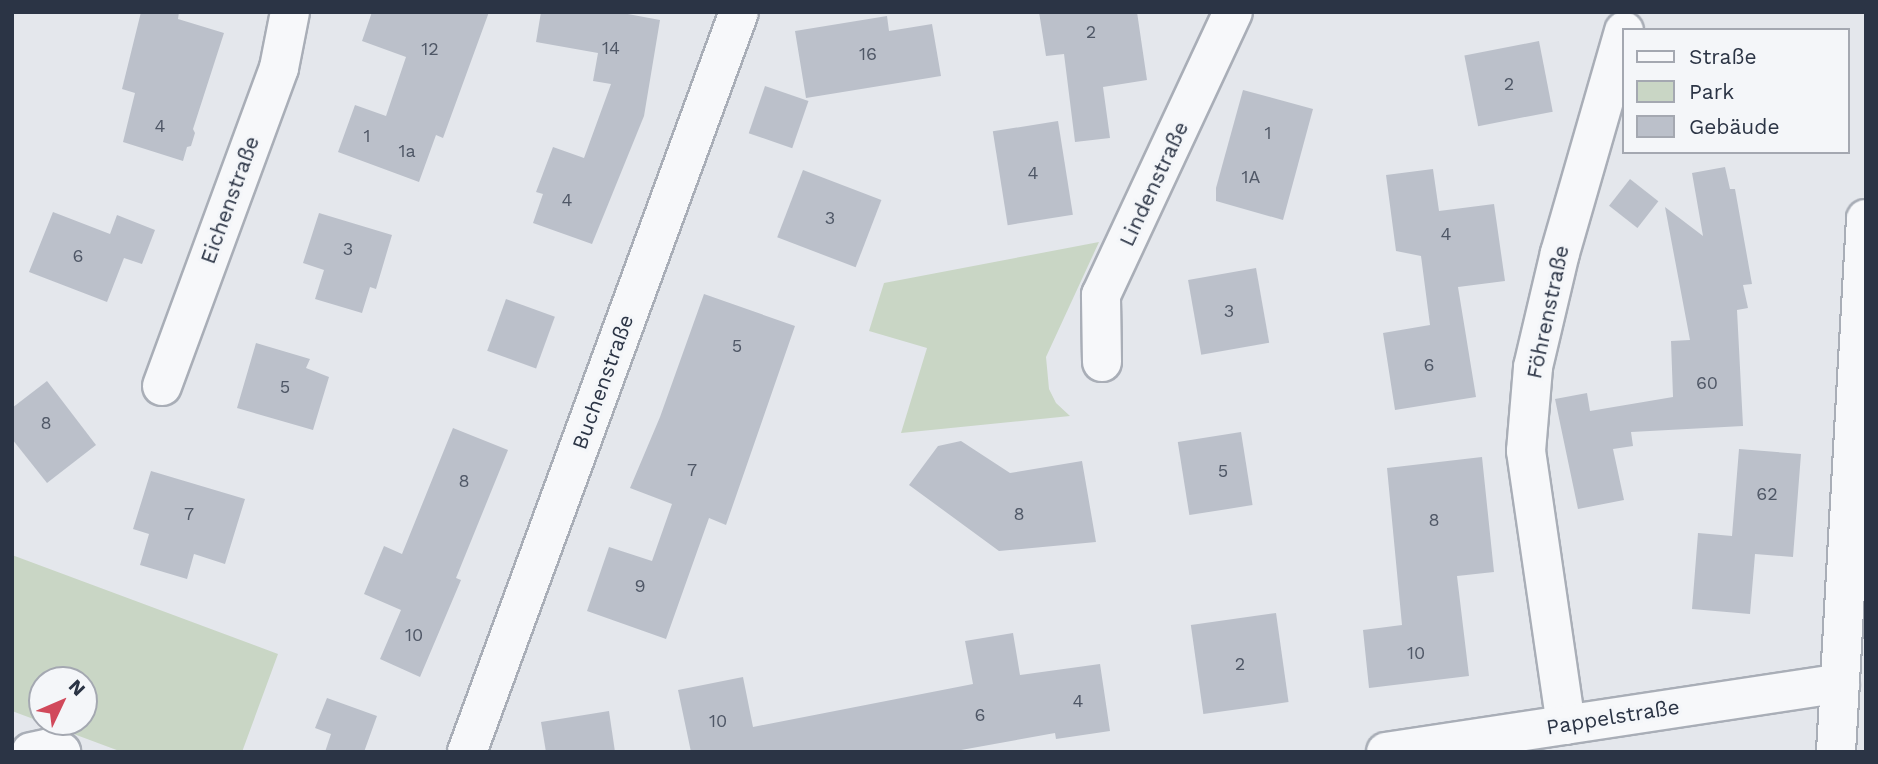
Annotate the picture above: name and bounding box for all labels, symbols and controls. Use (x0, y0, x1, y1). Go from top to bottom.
house number: 2 (1086, 21, 1096, 43)
legend (1622, 28, 1850, 154)
house number: 14 (602, 37, 620, 59)
house number: 12 (421, 38, 439, 60)
house number: 16 (859, 43, 877, 65)
text: Straße (1689, 44, 1757, 69)
house number: 2 (1504, 73, 1514, 95)
text: Park (1689, 79, 1734, 104)
text: Gebäude (1689, 114, 1780, 139)
house number: 4 (155, 115, 165, 137)
street label: Lindenstraße (1114, 118, 1194, 250)
house number: 1 (1264, 122, 1272, 144)
house number: 1 (363, 125, 371, 147)
street label: Eichenstraße (195, 133, 265, 267)
house number: 1a (398, 140, 416, 162)
house number: 4 (1028, 162, 1038, 184)
house number: 1A (1242, 166, 1260, 188)
house number: 4 (562, 189, 572, 211)
house number: 3 (825, 207, 835, 229)
house number: 4 (1441, 223, 1451, 245)
house number: 3 (343, 238, 353, 260)
street label: Föhrenstraße (1522, 243, 1574, 381)
house number: 6 (73, 245, 83, 267)
house number: 3 (1224, 300, 1234, 322)
street label: Buchenstraße (567, 311, 639, 453)
house number: 5 (732, 335, 742, 357)
house number: 6 (1424, 354, 1434, 376)
house number: 60 (1696, 372, 1718, 394)
house number: 5 (280, 376, 290, 398)
house number: 8 (40, 412, 52, 434)
house number: 7 (687, 459, 697, 481)
house number: 5 (1218, 460, 1228, 482)
house number: 8 (458, 470, 470, 492)
house number: 62 (1756, 483, 1778, 505)
house number: 7 (184, 503, 194, 525)
house number: 8 (1013, 503, 1025, 525)
house number: 8 (1428, 509, 1440, 531)
house number: 9 (634, 575, 646, 597)
house number: 10 (405, 624, 423, 646)
house number: 10 (1407, 642, 1425, 664)
house number: 2 (1235, 653, 1245, 675)
north arrow (28, 666, 98, 736)
text: N (64, 674, 90, 701)
house number: 4 (1073, 690, 1083, 712)
street label: Pappelstraße (1545, 694, 1681, 740)
house number: 6 (975, 704, 985, 726)
house number: 10 (709, 710, 727, 732)

